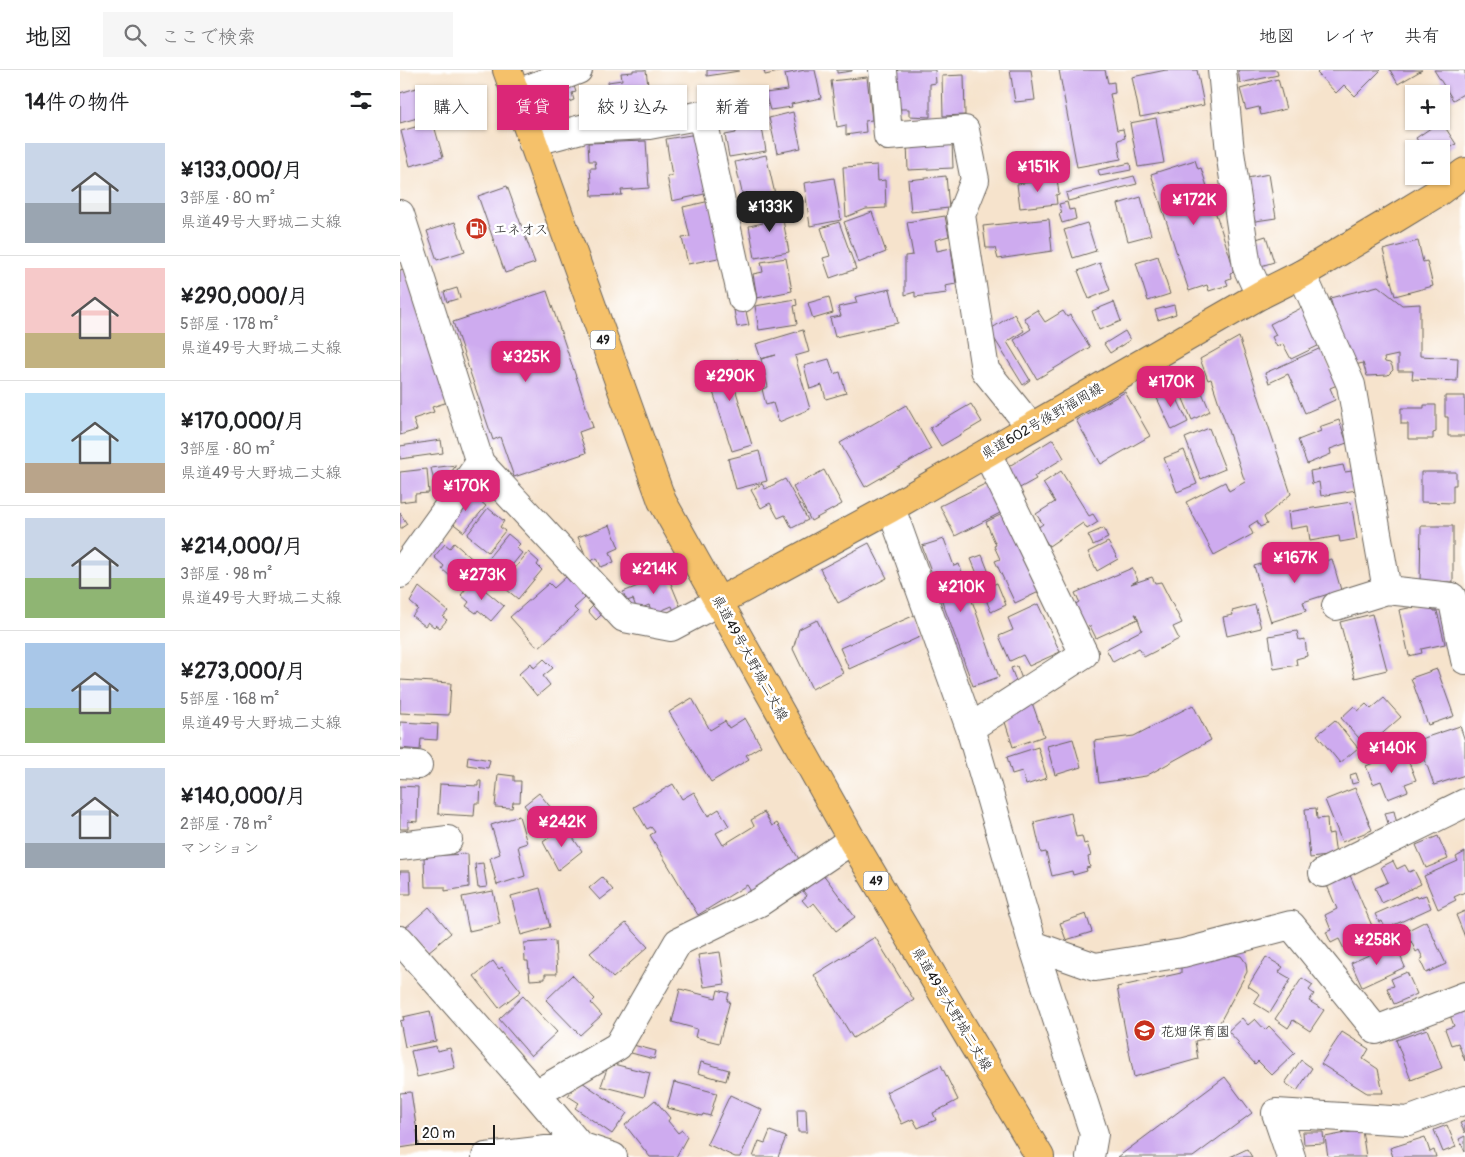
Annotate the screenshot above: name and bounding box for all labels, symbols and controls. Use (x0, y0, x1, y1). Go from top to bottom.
search box (103, 12, 453, 57)
icon: search (121, 21, 149, 49)
text: 地図 (25, 23, 73, 52)
text: ここで検索 (161, 25, 256, 49)
text: 地図 (1259, 25, 1295, 48)
text: レイヤ (1323, 25, 1376, 48)
text: 共有 (1404, 25, 1440, 48)
chip: 購入 (415, 85, 487, 130)
chip: 賃貸 (497, 85, 569, 130)
chip: 絞り込み (579, 85, 687, 130)
chip: 新着 (697, 85, 769, 130)
map controls (1405, 85, 1450, 185)
button: + (1405, 85, 1450, 130)
icon: filters (347, 86, 375, 114)
text: 14件の物件 (25, 89, 129, 116)
button: − (1405, 140, 1450, 185)
pin: ¥151K (1003, 150, 1073, 193)
text: ¥133,000/月 (180, 157, 303, 184)
text: ¥151K (1017, 157, 1059, 177)
icon: home (65, 163, 125, 223)
pin: ¥172K (1159, 184, 1229, 226)
text: 3部屋 · 80 m² (180, 188, 275, 208)
pin: ¥133K (735, 190, 805, 233)
text: ¥172K (1172, 190, 1216, 210)
text: ¥133K (748, 197, 792, 217)
text: 県道49号大野城二丈線 (180, 212, 342, 232)
fuel station icon: エネオス (465, 217, 489, 241)
place label: エネオス (493, 221, 548, 238)
text: ¥290,000/月 (180, 283, 308, 310)
icon: home (65, 288, 125, 348)
text: 5部屋 · 178 m² (180, 314, 279, 334)
road number: 49 (590, 330, 616, 350)
text: 県道49号大野城二丈線 (180, 338, 342, 358)
pin: ¥325K (491, 340, 561, 383)
text: ¥325K (502, 347, 550, 367)
pin: ¥290K (695, 360, 765, 402)
text: ¥290K (706, 366, 754, 386)
pin: ¥170K (1136, 366, 1206, 408)
text: ¥170K (1148, 372, 1194, 392)
street label: 県道602号後野福岡線 (978, 379, 1106, 463)
text: ¥170,000/月 (180, 408, 305, 435)
icon: home (65, 413, 125, 473)
text: 3部屋 · 80 m² (180, 439, 275, 459)
text: 県道49号大野城二丈線 (180, 463, 342, 483)
pin: ¥170K (431, 470, 501, 512)
text: ¥170K (443, 476, 489, 496)
text: ¥214,000/月 (180, 533, 304, 560)
icon: home (65, 538, 125, 598)
pin: ¥167K (1260, 542, 1330, 584)
text: ¥167K (1273, 548, 1317, 568)
pin: ¥214K (619, 552, 689, 595)
pin: ¥273K (447, 558, 517, 601)
text: ¥214K (631, 559, 677, 579)
text: 3部屋 · 98 m² (180, 564, 273, 584)
text: ¥273K (458, 565, 506, 585)
pin: ¥210K (926, 570, 996, 613)
text: ¥210K (938, 577, 984, 597)
text: 県道49号大野城二丈線 (180, 588, 342, 608)
street label: 県道49号大野城二丈線 (708, 592, 792, 724)
text: ¥273,000/月 (180, 658, 306, 685)
icon: home (65, 663, 125, 723)
text: 5部屋 · 168 m² (180, 689, 280, 709)
text: 県道49号大野城二丈線 (180, 713, 342, 733)
pin: ¥140K (1357, 732, 1427, 774)
text: ¥140K (1368, 738, 1416, 758)
text: ¥140,000/月 (180, 783, 306, 810)
icon: home (65, 788, 125, 848)
pin: ¥242K (527, 806, 597, 848)
text: ¥242K (538, 812, 586, 832)
text: 2部屋 · 78 m² (180, 814, 273, 834)
text: マンション (180, 838, 259, 858)
road number: 49 (864, 871, 888, 890)
pin: ¥258K (1342, 924, 1412, 966)
text: ¥258K (1354, 930, 1400, 950)
street label: 県道49号大野城二丈線 (908, 944, 996, 1074)
school or university icon: 花畑保育園 (1132, 1019, 1156, 1043)
place label: 花畑保育園 (1160, 1023, 1230, 1040)
scale bar (415, 1122, 495, 1145)
text: 20 m (422, 1125, 455, 1142)

